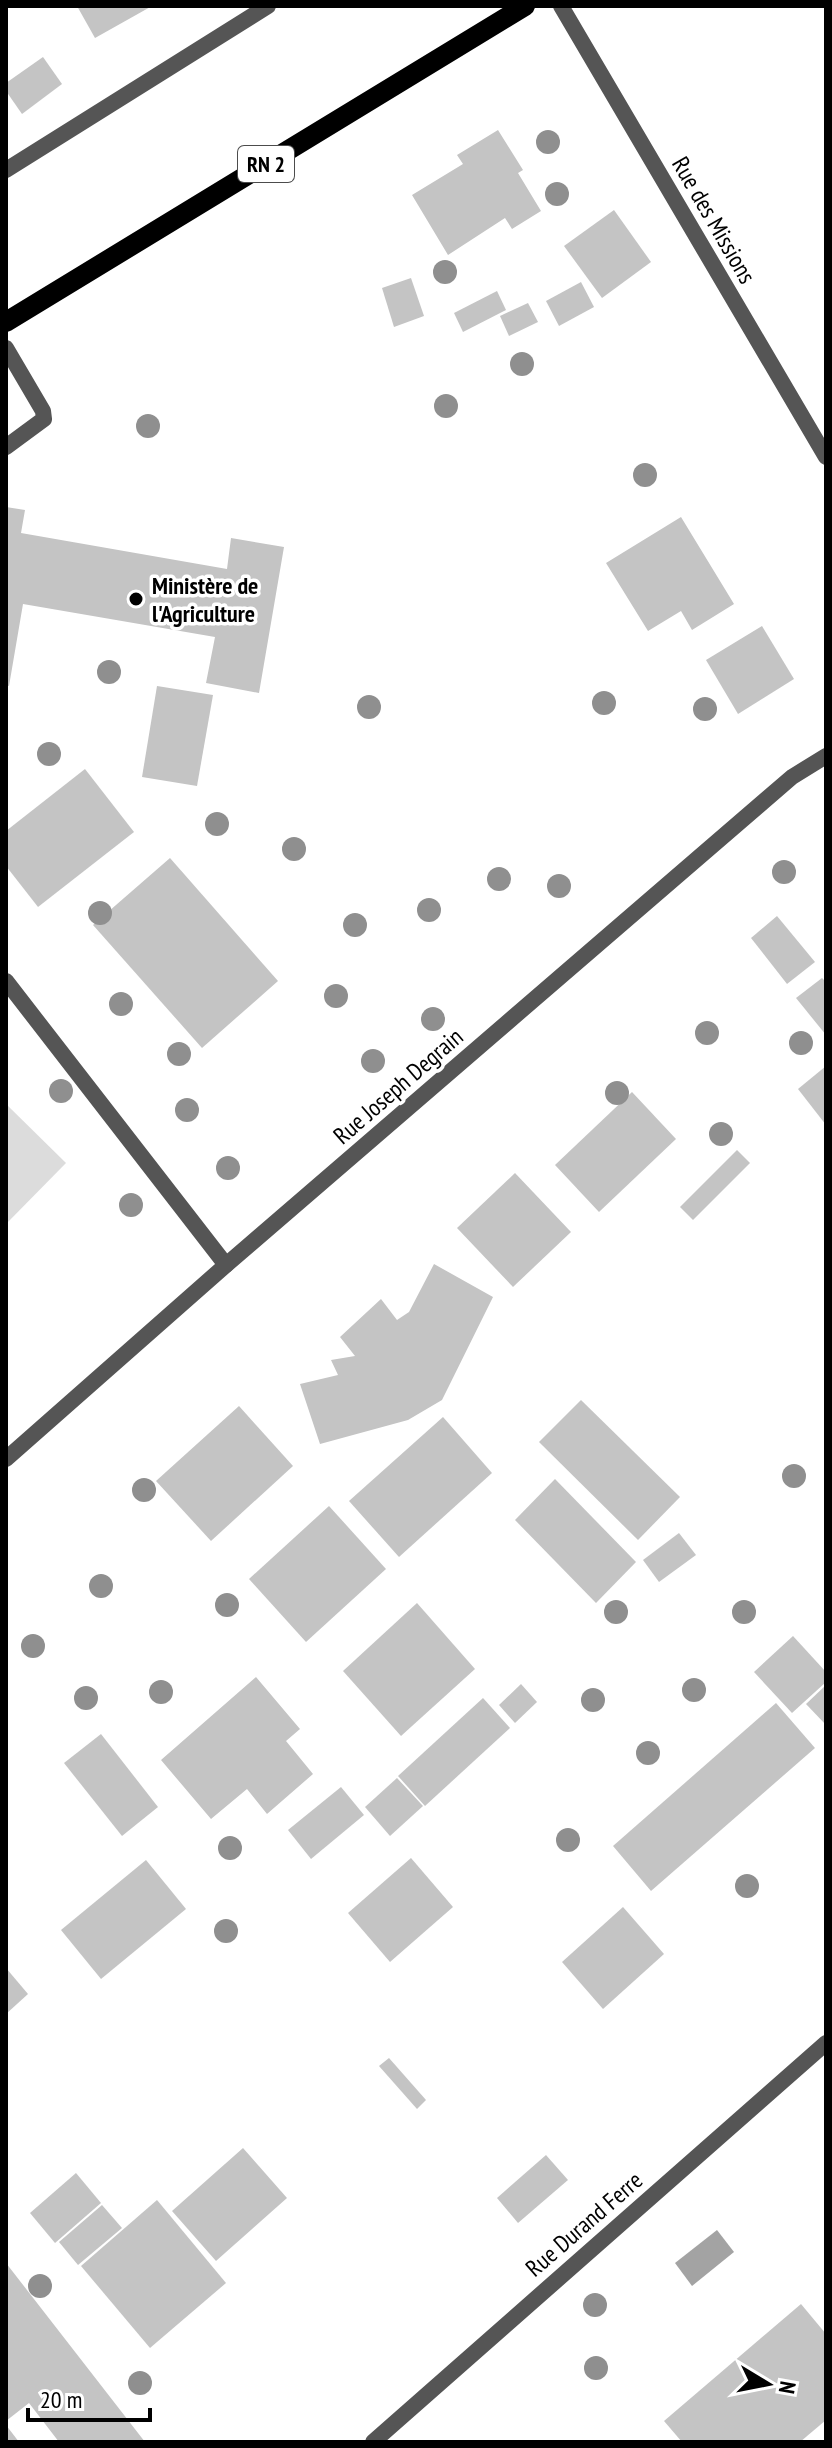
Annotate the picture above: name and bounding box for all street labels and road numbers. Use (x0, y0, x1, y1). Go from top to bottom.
road number: RN 2 (238, 146, 294, 182)
street label: Rue des Missions (665, 151, 763, 289)
street label: Rue Joseph Degrain (327, 1021, 469, 1151)
street label: Rue Durand Ferre (519, 2165, 649, 2283)

